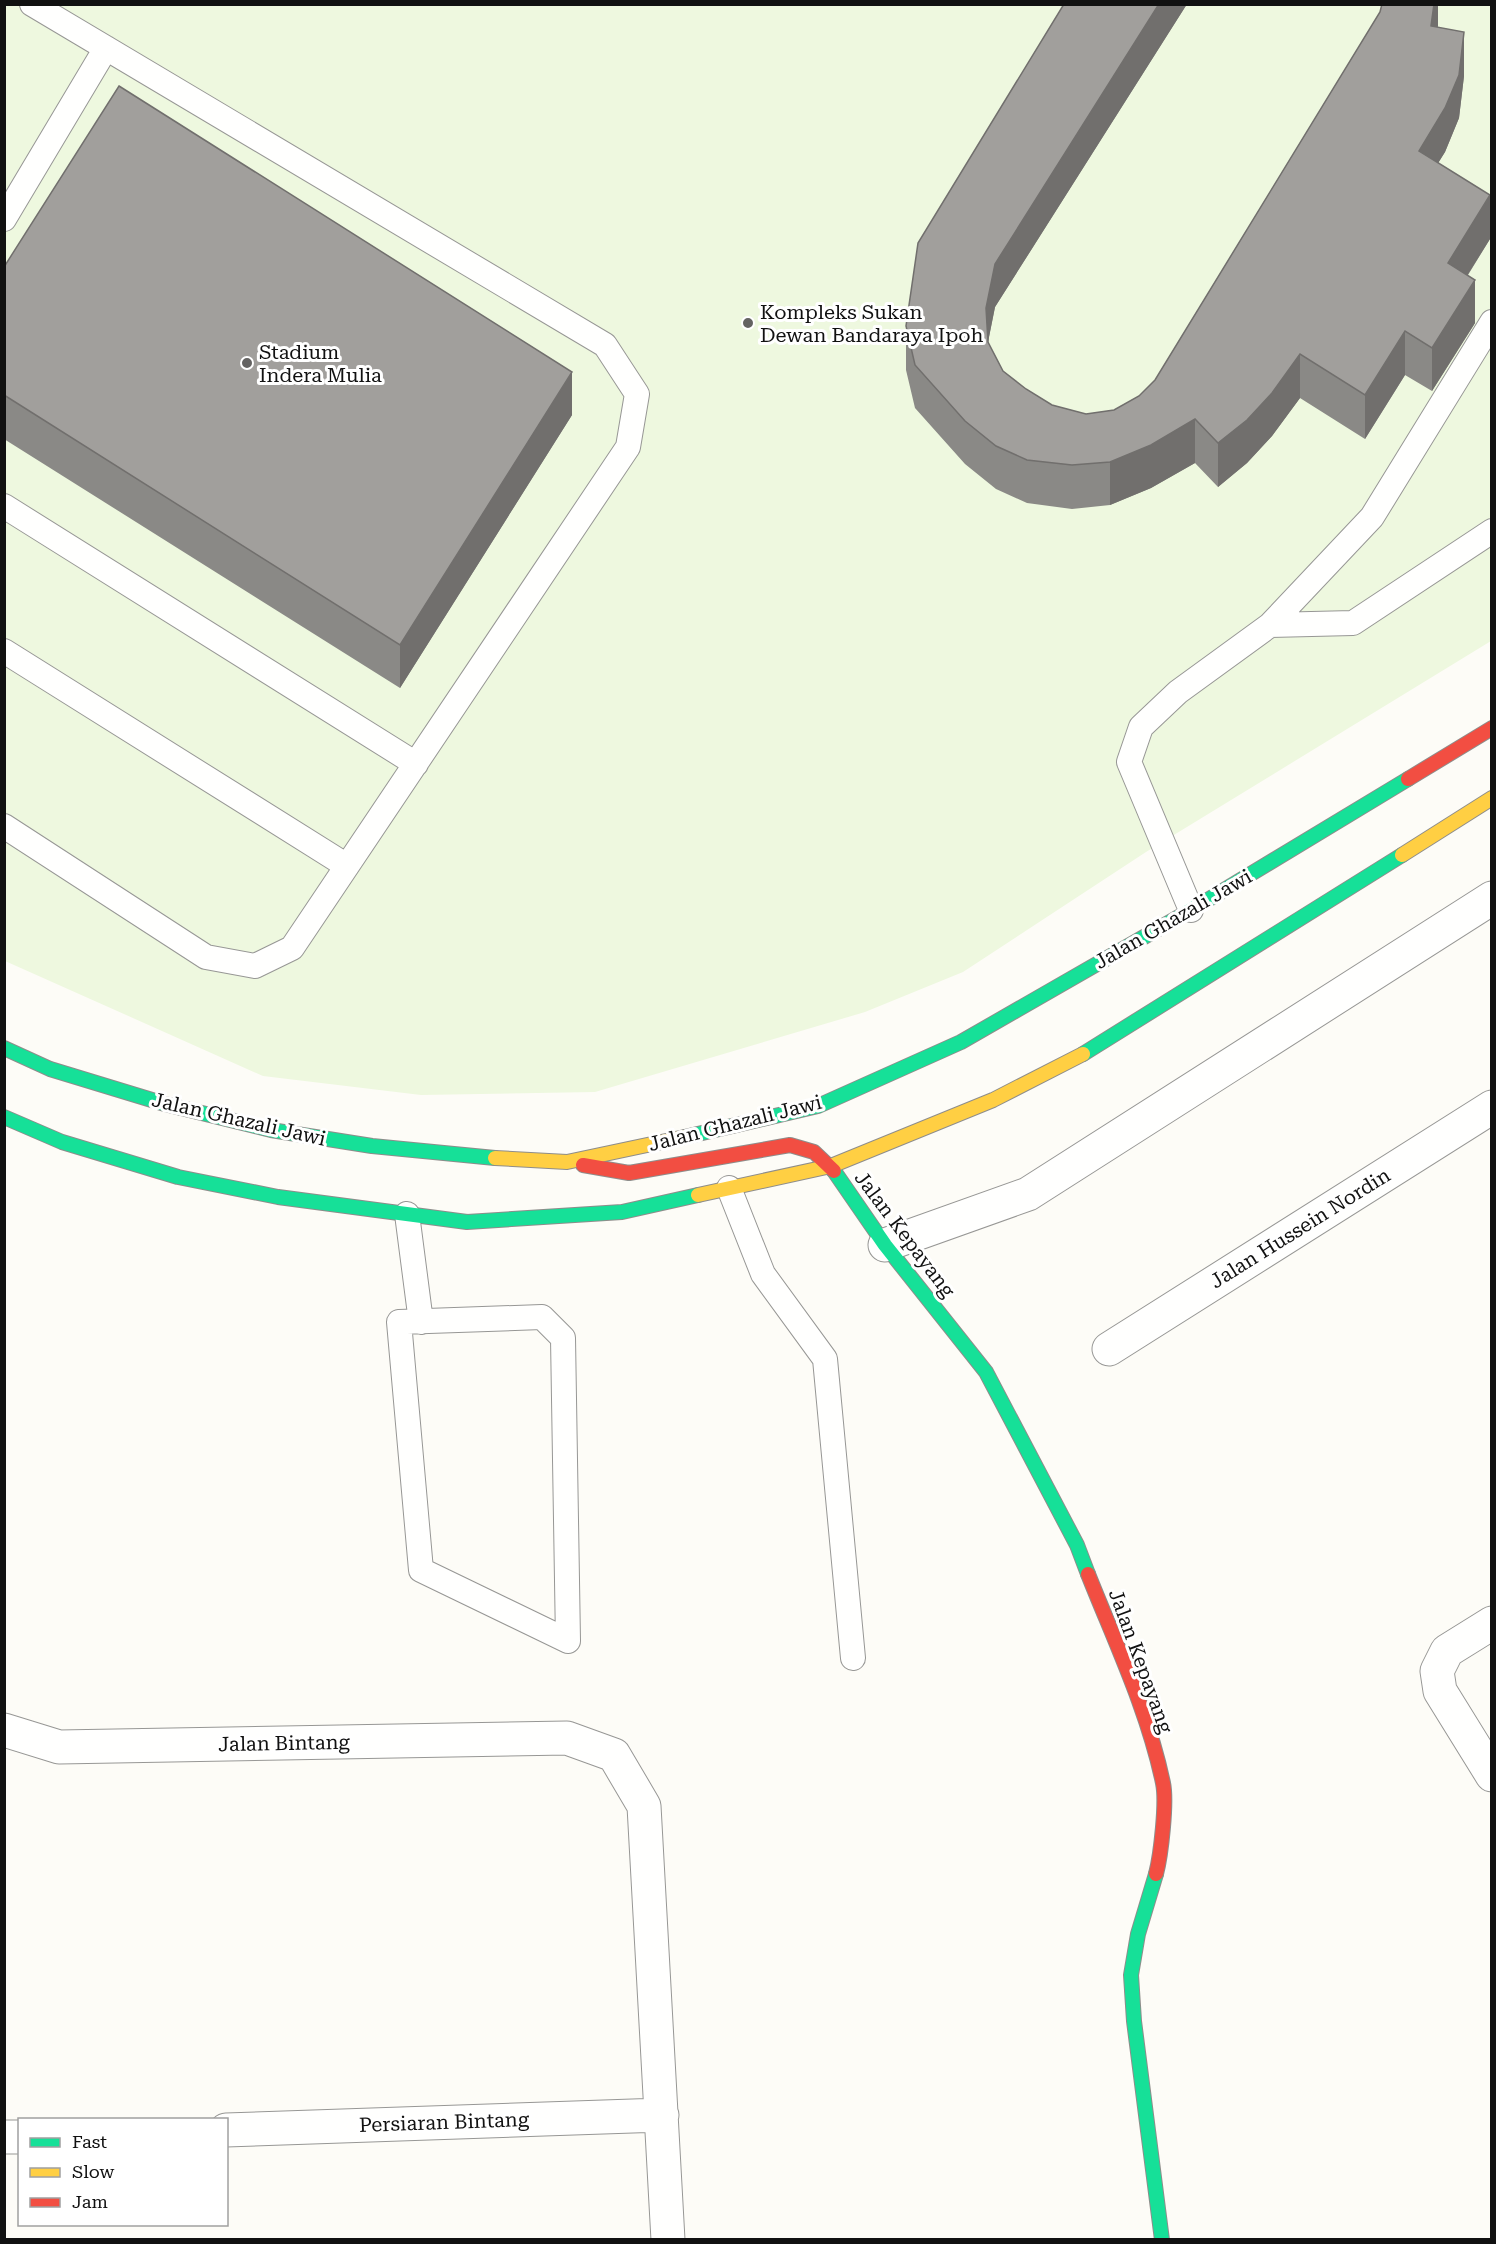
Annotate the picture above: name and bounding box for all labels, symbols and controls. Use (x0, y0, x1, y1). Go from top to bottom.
place label: Kompleks Sukan Dewan Bandaraya Ipoh (760, 300, 984, 347)
marker: Kompleks Sukan Dewan Bandaraya Ipoh (741, 316, 755, 330)
place label: Stadium Indera Mulia (259, 340, 382, 387)
marker: Stadium Indera Mulia (240, 356, 254, 370)
street label: Jalan Ghazali Jawi (1090, 864, 1256, 974)
street label: Jalan Ghazali Jawi (150, 1087, 328, 1151)
street label: Jalan Ghazali Jawi (646, 1090, 824, 1156)
street label: Jalan Hussein Nordin (1205, 1163, 1395, 1293)
street label: Jalan Kepayang (850, 1166, 961, 1302)
street label: Jalan Kepayang (1104, 1586, 1178, 1737)
street label: Jalan Bintang (218, 1730, 351, 1756)
street label: Persiaran Bintang (358, 2107, 530, 2137)
legend (18, 2118, 228, 2226)
text: Fast (72, 2131, 107, 2152)
text: Slow (72, 2161, 114, 2182)
text: Jam (72, 2191, 108, 2212)

